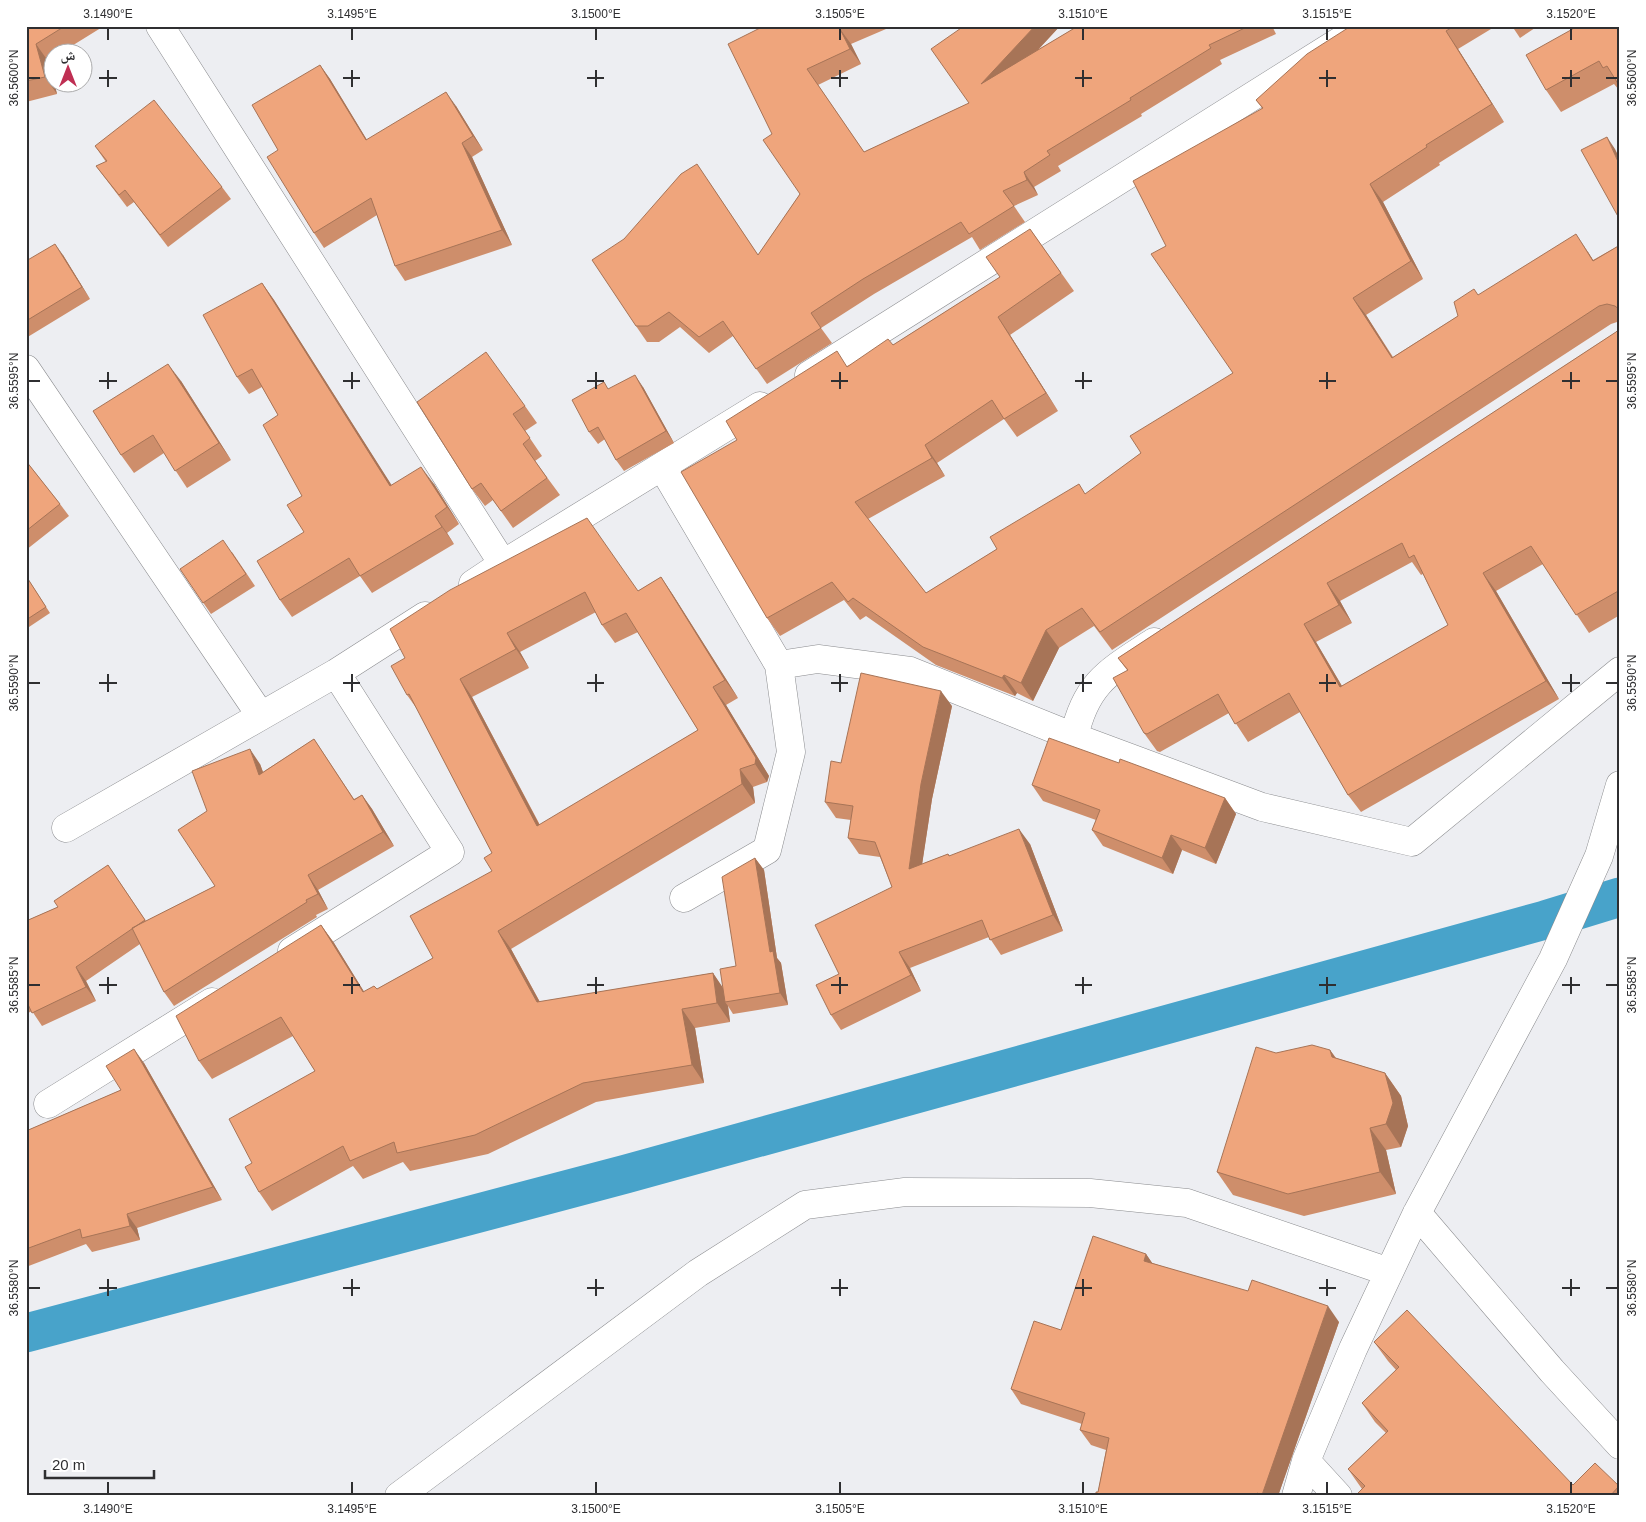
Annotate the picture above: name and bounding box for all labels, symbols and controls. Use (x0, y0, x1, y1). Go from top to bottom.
text: 3.1490°E (83, 7, 133, 21)
text: 3.1495°E (327, 7, 377, 21)
text: 3.1500°E (571, 7, 621, 21)
text: 3.1505°E (815, 7, 865, 21)
text: 3.1510°E (1058, 7, 1108, 21)
text: 3.1515°E (1302, 7, 1352, 21)
text: 3.1520°E (1546, 7, 1596, 21)
north arrow (42, 42, 92, 92)
text: ش (61, 47, 76, 64)
text: 36.5600°N (7, 50, 21, 106)
text: 36.5600°N (1625, 50, 1639, 106)
text: 36.5595°N (7, 353, 21, 409)
text: 36.5595°N (1625, 353, 1639, 409)
text: 36.5590°N (7, 655, 21, 711)
text: 36.5590°N (1625, 655, 1639, 711)
text: 36.5585°N (7, 957, 21, 1013)
text: 36.5585°N (1625, 957, 1639, 1013)
text: 36.5580°N (7, 1260, 21, 1316)
text: 36.5580°N (1625, 1260, 1639, 1316)
scale bar (45, 1447, 154, 1479)
text: 20 m (52, 1456, 85, 1473)
text: 3.1490°E (83, 1502, 133, 1516)
text: 3.1495°E (327, 1502, 377, 1516)
text: 3.1500°E (571, 1502, 621, 1516)
text: 3.1505°E (815, 1502, 865, 1516)
text: 3.1510°E (1058, 1502, 1108, 1516)
text: 3.1515°E (1302, 1502, 1352, 1516)
text: 3.1520°E (1546, 1502, 1596, 1516)

